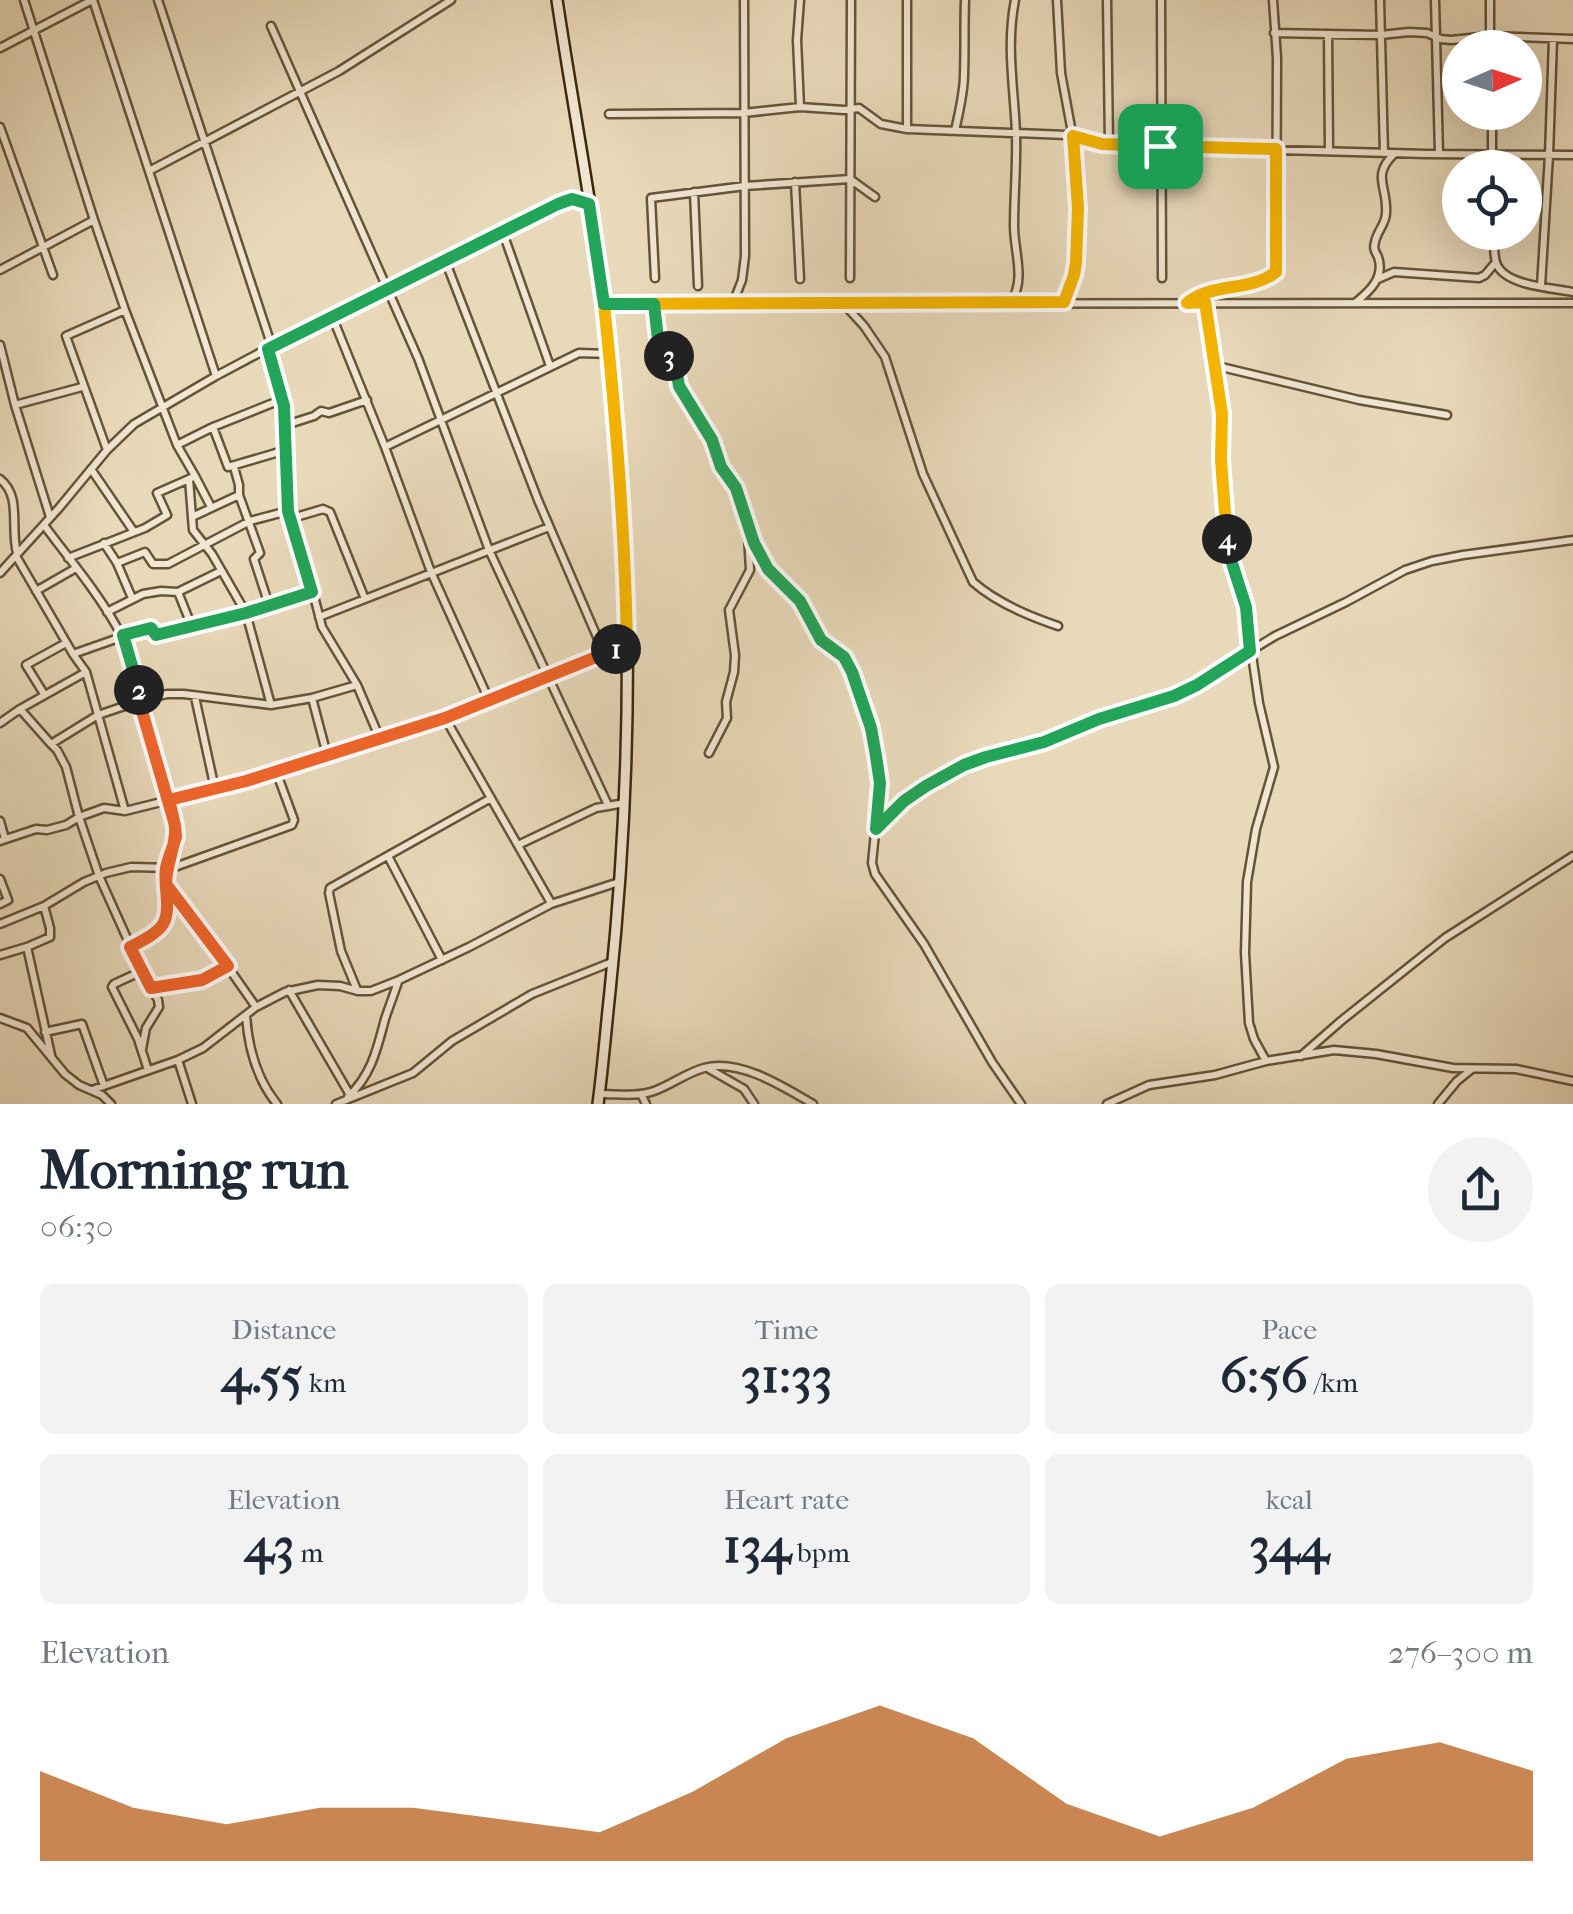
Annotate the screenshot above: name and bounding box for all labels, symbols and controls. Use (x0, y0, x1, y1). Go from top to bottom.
north arrow (1442, 30, 1542, 130)
map controls (1442, 30, 1542, 250)
pin (1118, 104, 1203, 189)
icon: arrive (1133, 119, 1188, 174)
button: locate (1442, 150, 1542, 250)
pin: 3 (644, 331, 694, 381)
text: 3 (663, 339, 675, 372)
pin: 4 (1202, 514, 1252, 564)
text: 4 (1219, 522, 1235, 555)
pin: 1 (591, 624, 641, 674)
text: 1 (611, 632, 621, 665)
pin: 2 (114, 665, 164, 715)
text: 2 (132, 673, 146, 706)
button: share (1428, 1137, 1533, 1242)
text: Morning run (40, 1138, 348, 1202)
text: 06:30 (40, 1208, 114, 1245)
text: Distance (231, 1313, 336, 1346)
text: Time (755, 1313, 818, 1346)
text: Pace (1261, 1313, 1317, 1346)
text: 4.55 (221, 1346, 303, 1405)
text: 31:33 (741, 1346, 832, 1405)
text: 6:56 (1220, 1346, 1308, 1405)
text: km (303, 1366, 346, 1399)
text: /km (1308, 1366, 1358, 1399)
text: Elevation (227, 1483, 340, 1516)
text: Heart rate (724, 1483, 849, 1516)
text: kcal (1266, 1483, 1313, 1516)
text: 43 (244, 1516, 294, 1575)
text: 134 (723, 1516, 791, 1575)
text: 344 (1249, 1516, 1329, 1575)
text: m (294, 1536, 323, 1569)
text: bpm (791, 1536, 850, 1569)
text: Elevation (40, 1634, 169, 1671)
text: 276–300 m (1388, 1634, 1533, 1671)

